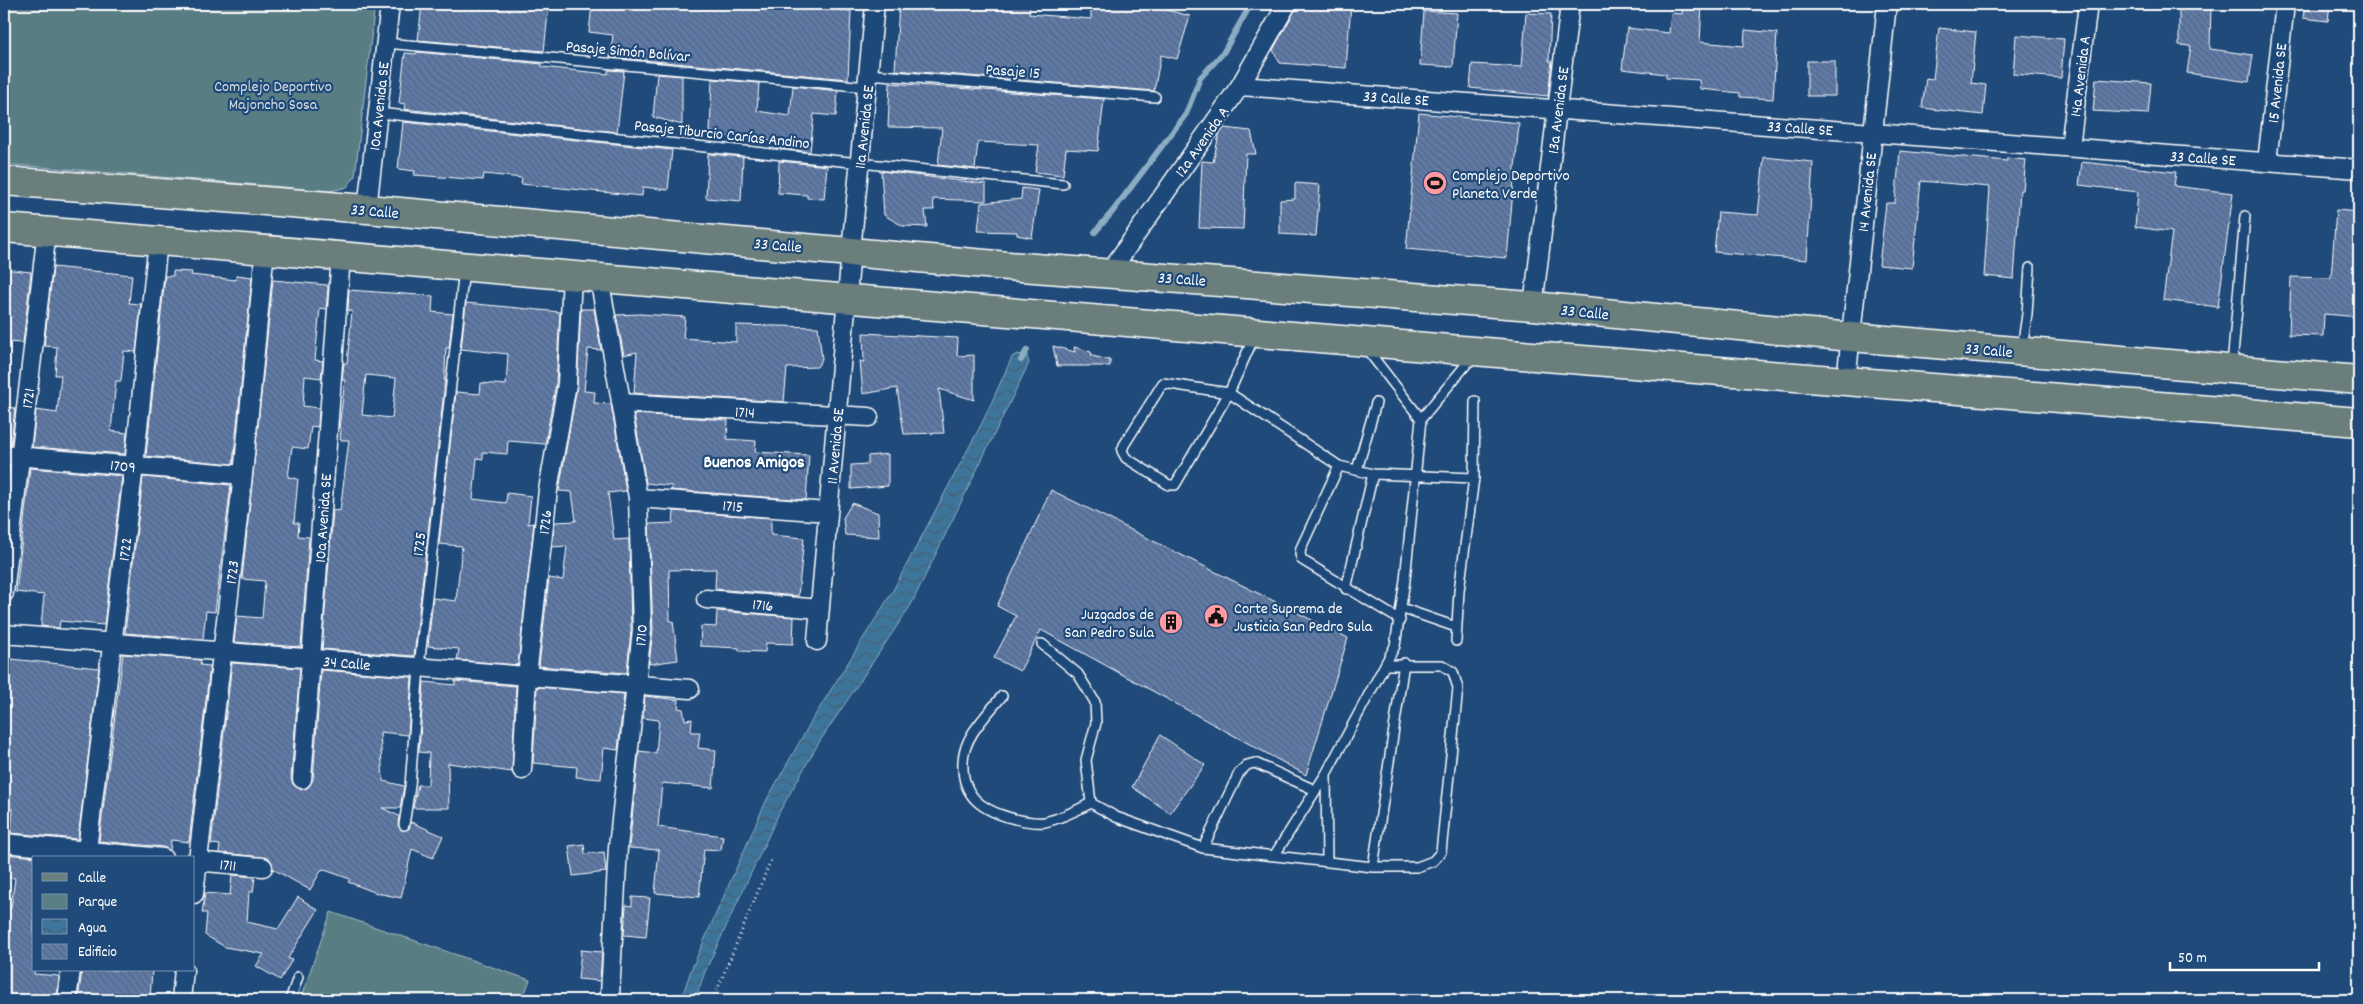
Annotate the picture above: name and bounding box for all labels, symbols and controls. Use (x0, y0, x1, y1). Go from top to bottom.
street label: 14a Avenida A (2065, 34, 2098, 118)
street label: Pasaje Simón Bolívar (565, 36, 691, 69)
street label: 15 Avenida SE (2263, 41, 2294, 124)
street label: Pasaje 15 (985, 59, 1041, 86)
street label: 10a Avenida SE (364, 60, 397, 152)
street label: 13a Avenida SE (1543, 65, 1576, 155)
park label: Complejo Deportivo Majoncho Sosa (214, 76, 332, 117)
street label: 11a Avenida SE (850, 84, 881, 170)
street label: 33 Calle SE (1362, 86, 1430, 113)
street label: 12a Avenida A (1170, 102, 1236, 183)
street label: Pasaje Tiburcio Carías Andino (633, 115, 811, 156)
street label: 33 Calle SE (1766, 116, 1834, 143)
street label: 33 Calle SE (2169, 146, 2237, 173)
street label: 14 Avenida SE (1853, 151, 1884, 233)
place label: Complejo Deportivo Planeta Verde (1452, 165, 1570, 206)
sports icon: Complejo Deportivo Planeta Verde (1422, 170, 1448, 196)
street label: 33 Calle (350, 199, 400, 226)
street label: 33 Calle (753, 233, 803, 260)
street label: 33 Calle (1157, 267, 1207, 294)
street label: 33 Calle (1560, 300, 1610, 327)
street label: 33 Calle (1964, 338, 2014, 365)
street label: 1721 (17, 387, 42, 410)
street label: 1714 (734, 401, 755, 425)
street label: 11 Avenida SE (822, 406, 851, 485)
district label: Buenos Amigos (703, 451, 805, 476)
street label: 1709 (109, 455, 137, 480)
street label: 10a Avenida SE (310, 472, 339, 563)
street label: 1715 (722, 495, 744, 520)
street label: 1726 (534, 509, 559, 536)
street label: 1725 (408, 531, 433, 557)
street label: 1722 (114, 536, 139, 562)
street label: 1723 (221, 559, 246, 585)
street label: 1716 (751, 594, 774, 619)
place label: Corte Suprema de Justicia San Pedro Sula (1234, 598, 1373, 639)
public building icon: Corte Suprema de Justicia San Pedro Sula (1203, 603, 1229, 629)
place label: Juzgados de San Pedro Sula (1065, 604, 1154, 645)
building icon: Juzgados de San Pedro Sula (1158, 609, 1184, 635)
street label: 1710 (630, 623, 655, 647)
street label: 34 Calle (322, 651, 371, 678)
street label: 1711 (218, 854, 237, 879)
legend (32, 856, 195, 972)
text: Calle (78, 868, 107, 890)
text: Parque (78, 892, 118, 914)
text: Agua (78, 918, 107, 940)
scale bar (2170, 939, 2319, 971)
text: Edificio (78, 942, 117, 964)
text: 50 m (2178, 948, 2207, 970)

